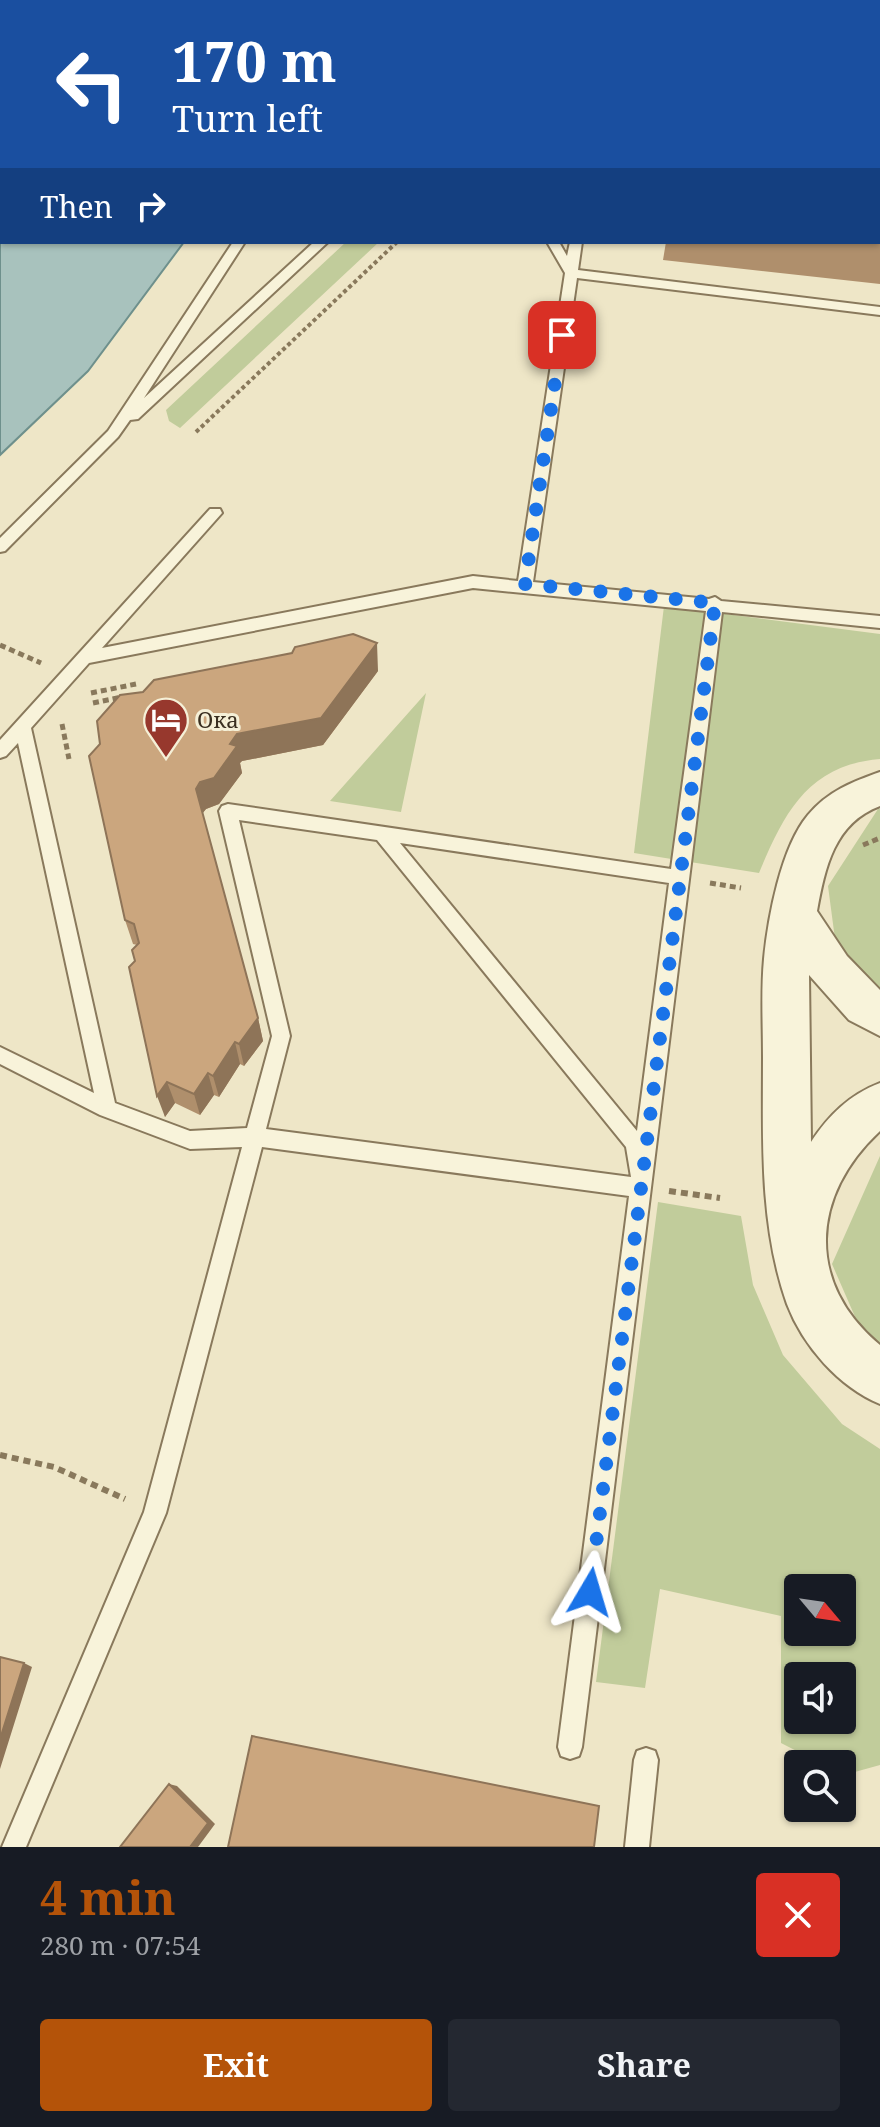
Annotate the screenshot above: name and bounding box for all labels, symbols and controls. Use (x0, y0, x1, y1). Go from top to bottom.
text: 170 m (172, 22, 337, 98)
icon: left (40, 32, 144, 136)
text: Turn left (172, 94, 323, 143)
icon: right (129, 184, 173, 228)
text: Then (40, 186, 113, 227)
pin (528, 301, 596, 369)
icon: arrive (540, 313, 584, 357)
hotel icon: Ока (142, 696, 190, 759)
place label: Ока (197, 704, 239, 734)
position arrow (548, 1550, 632, 1634)
north arrow (784, 1574, 856, 1646)
map controls (784, 1574, 856, 1822)
button: sound (784, 1662, 856, 1734)
button: search (784, 1750, 856, 1822)
text: 4 min (40, 1864, 176, 1929)
button: close (756, 1873, 840, 1957)
text: 280 m · 07:54 (40, 1927, 201, 1963)
button: Exit (40, 2019, 432, 2111)
button: Share (448, 2019, 840, 2111)

